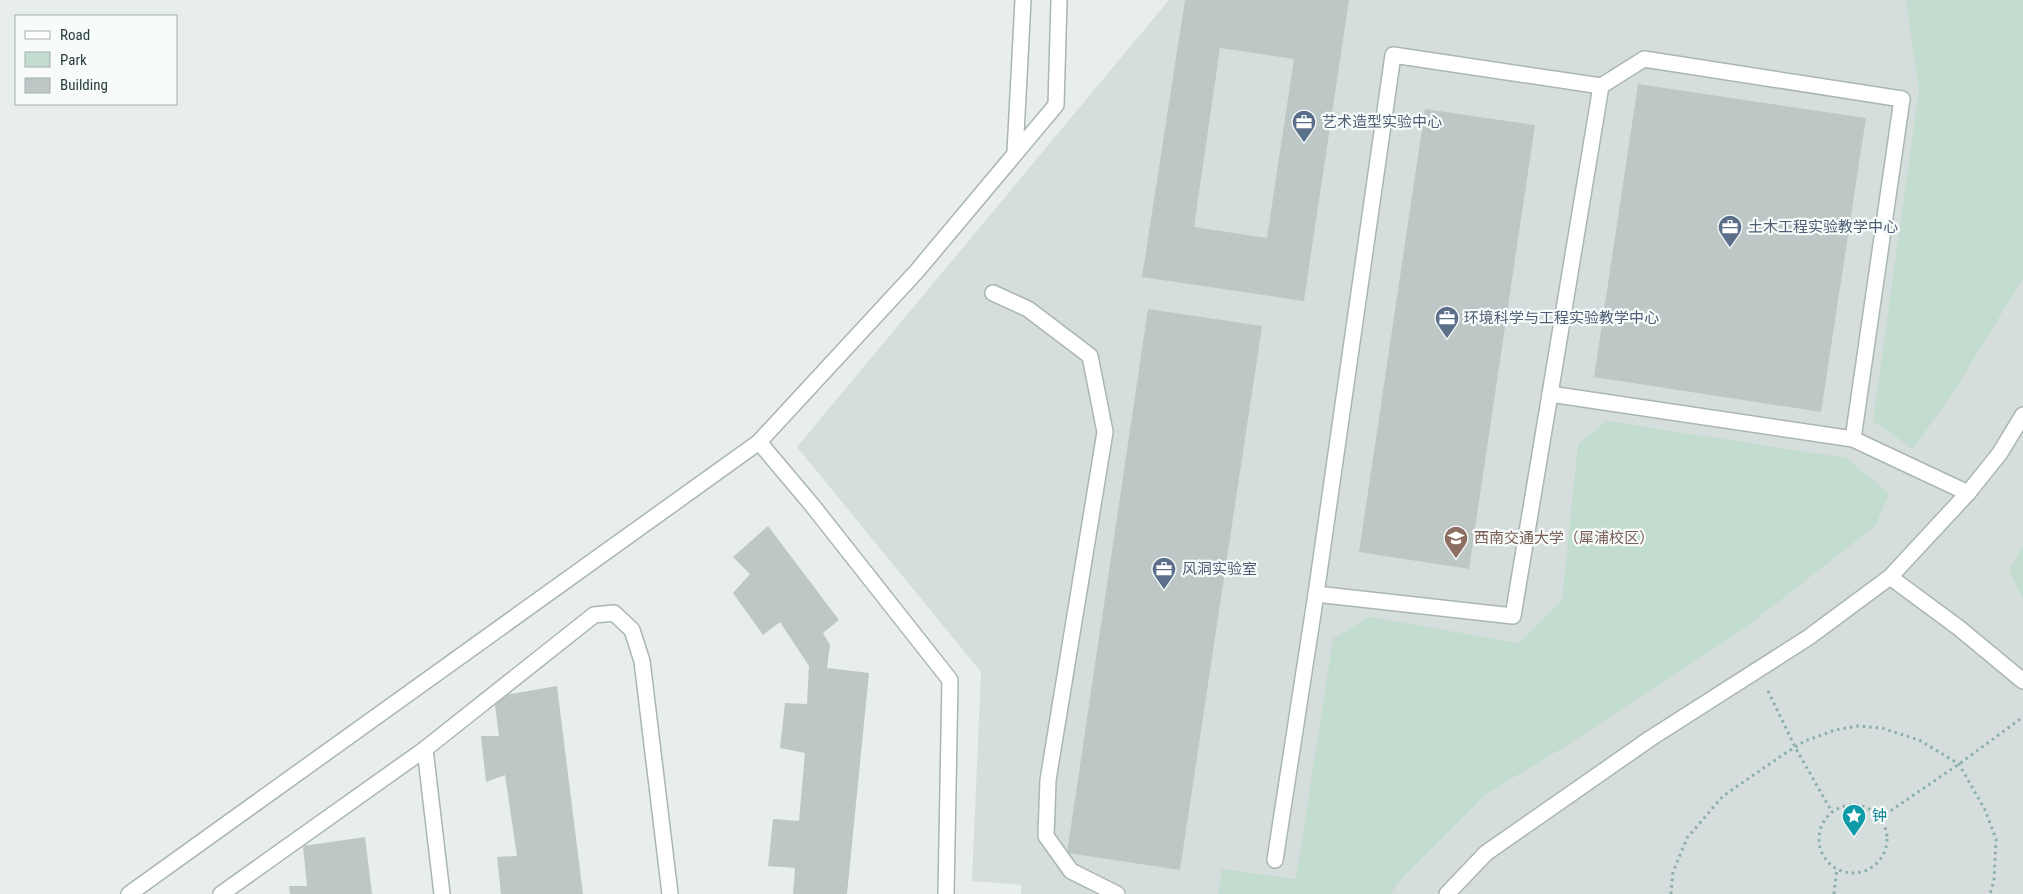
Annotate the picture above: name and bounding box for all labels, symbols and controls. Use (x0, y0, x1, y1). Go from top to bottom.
legend (15, 15, 178, 105)
text: Road (60, 26, 90, 44)
text: Park (60, 51, 87, 69)
text: Building (60, 76, 108, 94)
office icon: 艺术造型实验中心 (1291, 109, 1317, 143)
place label: 艺术造型实验中心 (1322, 113, 1442, 131)
office icon: 土木工程实验教学中心 (1717, 214, 1743, 248)
place label: 土木工程实验教学中心 (1748, 218, 1898, 236)
office icon: 环境科学与工程实验教学中心 (1434, 305, 1460, 339)
place label: 环境科学与工程实验教学中心 (1464, 309, 1659, 327)
school or university icon: 西南交通大学（犀浦校区） (1443, 525, 1469, 559)
place label: 西南交通大学（犀浦校区） (1474, 529, 1654, 547)
office icon: 风洞实验室 (1151, 556, 1177, 590)
place label: 风洞实验室 (1182, 560, 1257, 578)
place icon: 钟 (1841, 803, 1867, 837)
place label: 钟 (1872, 807, 1887, 825)

